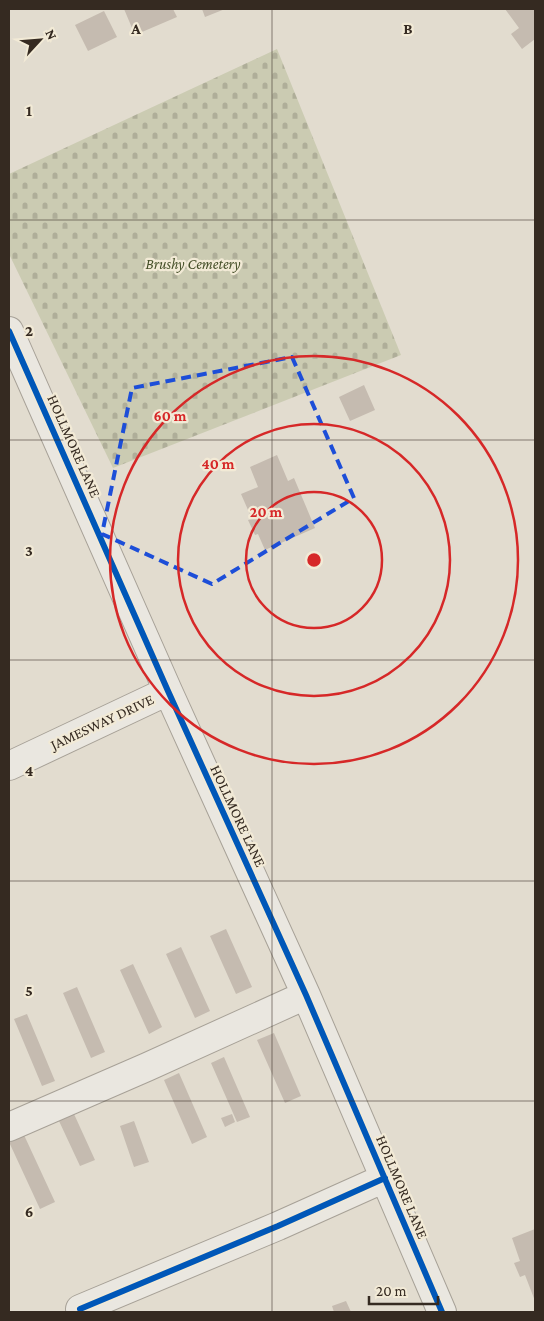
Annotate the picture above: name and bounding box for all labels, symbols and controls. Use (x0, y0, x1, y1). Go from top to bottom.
north arrow (15, 15, 65, 65)
text: A (130, 20, 141, 37)
text: B (403, 20, 413, 37)
text: N (42, 27, 61, 43)
text: 1 (26, 102, 32, 119)
park label: Brushy Cemetery (146, 256, 240, 273)
text: 2 (25, 322, 33, 339)
street label: HOLLMORE LANE (44, 392, 104, 500)
text: 60 m (154, 408, 187, 424)
text: 40 m (202, 456, 235, 472)
text: 20 m (250, 504, 282, 520)
text: 3 (25, 542, 33, 559)
centre of rings (305, 551, 323, 569)
street label: JAMESWAY DRIVE (46, 691, 157, 755)
text: 4 (25, 762, 34, 779)
street label: HOLLMORE LANE (207, 762, 269, 870)
text: 5 (25, 982, 33, 999)
street label: HOLLMORE LANE (373, 1133, 431, 1241)
text: 6 (25, 1203, 33, 1220)
scale bar (369, 1274, 438, 1306)
text: 20 m (376, 1283, 407, 1299)

